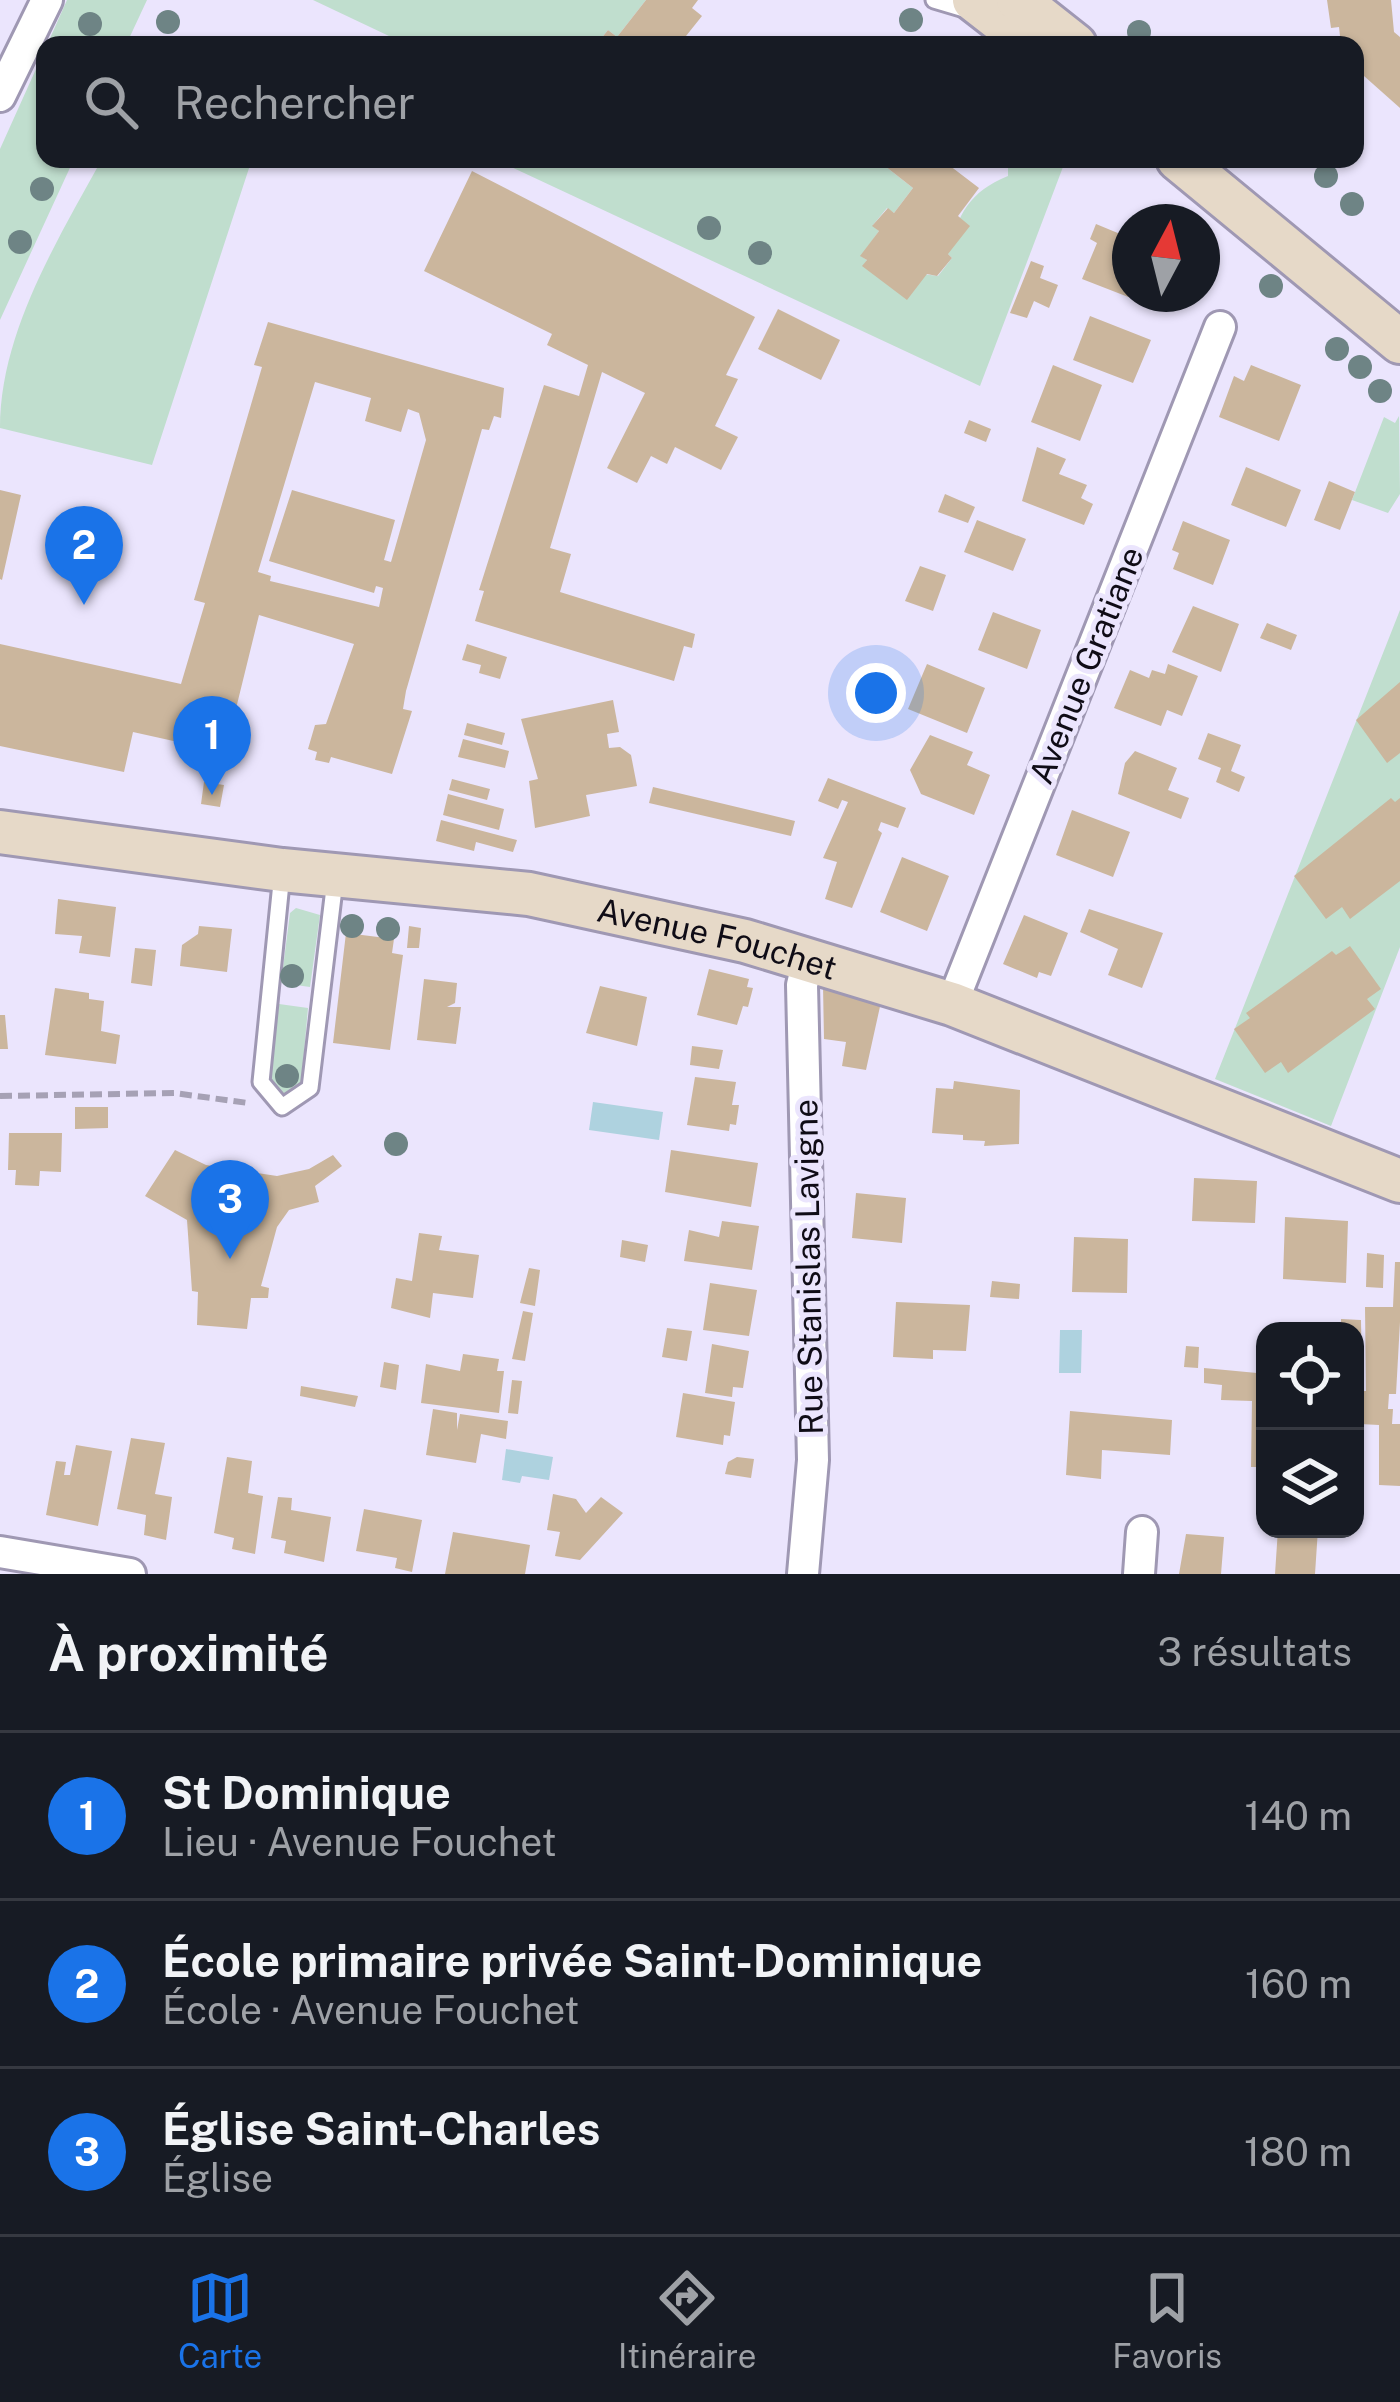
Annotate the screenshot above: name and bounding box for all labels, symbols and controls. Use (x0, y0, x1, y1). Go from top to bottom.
search box (36, 36, 1364, 168)
icon: search (78, 69, 144, 135)
text: Rechercher (174, 76, 415, 129)
north arrow (1112, 204, 1220, 312)
pin: 2 (45, 506, 123, 605)
street label: Avenue Gratiane (1021, 541, 1151, 789)
your location (846, 663, 906, 723)
pin: 1 (173, 696, 251, 795)
street label: Avenue Fouchet (594, 890, 841, 987)
street label: Rue Stanislas Lavigne (786, 1099, 830, 1435)
pin: 3 (191, 1160, 269, 1259)
map controls (1256, 1322, 1364, 1538)
button: locate (1256, 1322, 1364, 1430)
button: layers (1256, 1430, 1364, 1538)
text: À proximité (48, 1623, 329, 1682)
text: 3 résultats (1157, 1629, 1352, 1675)
text: St Dominique (162, 1766, 451, 1819)
text: 1 (79, 1793, 95, 1839)
text: 140 m (1245, 1793, 1352, 1839)
text: Lieu · Avenue Fouchet (162, 1819, 557, 1865)
text: École primaire privée Saint-Dominique (162, 1934, 982, 1987)
text: 2 (75, 1961, 99, 2007)
text: 160 m (1245, 1961, 1352, 2007)
text: École · Avenue Fouchet (162, 1987, 580, 2033)
text: Église Saint-Charles (162, 2102, 600, 2155)
text: 3 (74, 2129, 100, 2175)
text: 180 m (1244, 2129, 1352, 2175)
text: Église (162, 2155, 273, 2201)
tab: Carte (178, 2265, 262, 2375)
tab: Itinéraire (618, 2265, 756, 2375)
tab: Favoris (1112, 2265, 1222, 2375)

